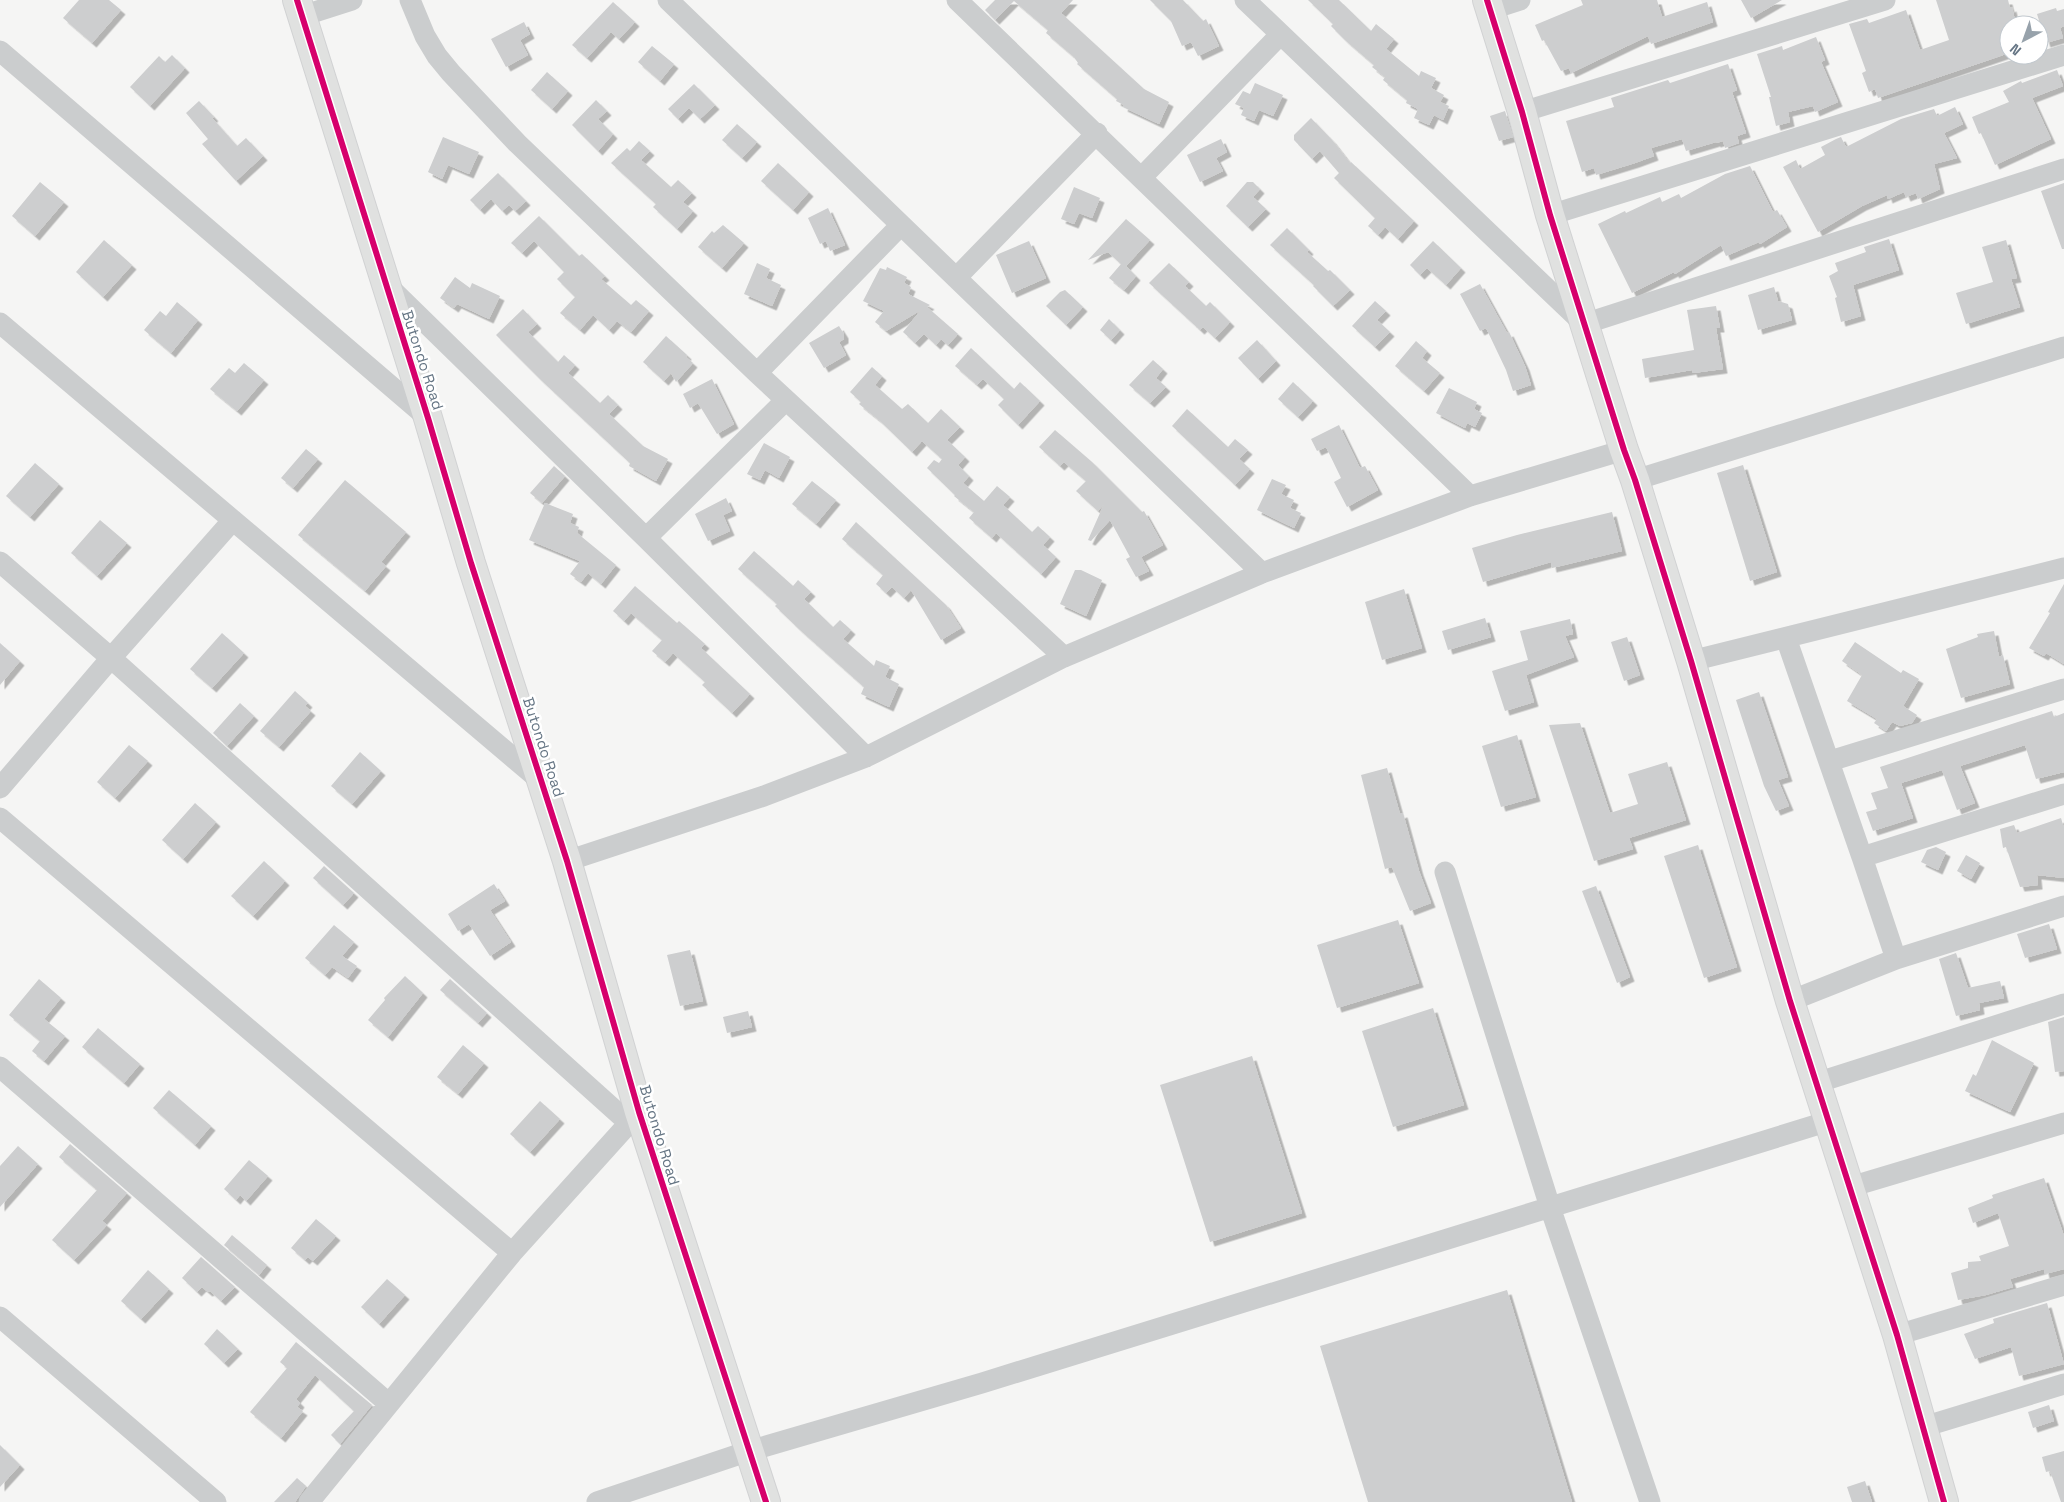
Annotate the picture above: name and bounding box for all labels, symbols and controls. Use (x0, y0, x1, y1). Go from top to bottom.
north arrow (1999, 15, 2049, 65)
text: N (2006, 40, 2025, 60)
street label: Butondo Road (398, 308, 448, 412)
street label: Butondo Road (519, 695, 569, 799)
street label: Butondo Road (636, 1083, 684, 1187)

